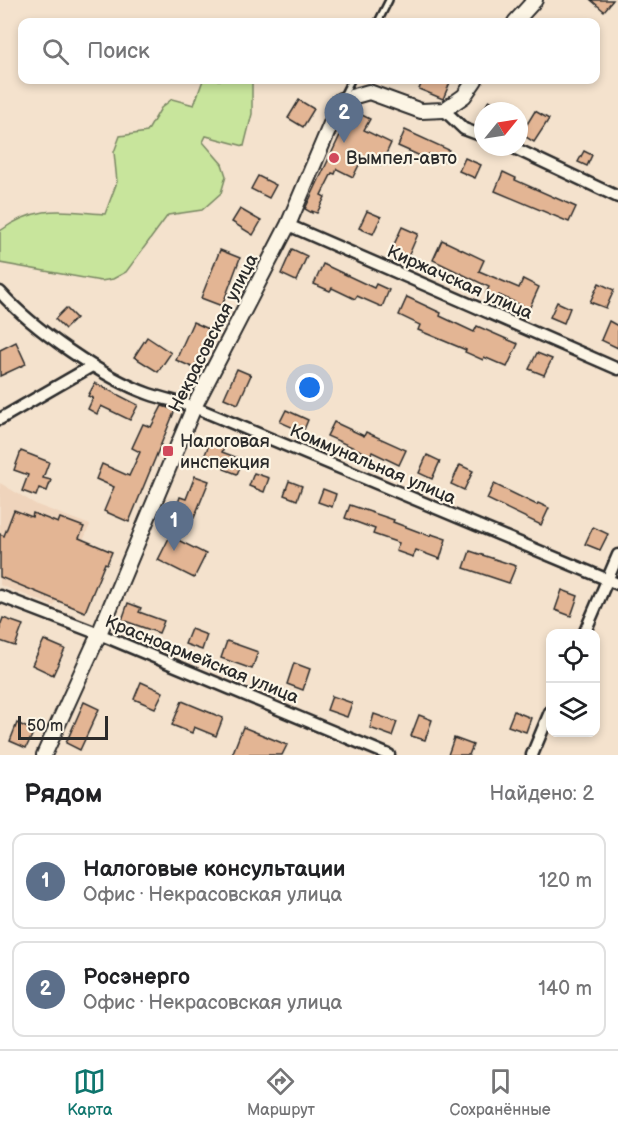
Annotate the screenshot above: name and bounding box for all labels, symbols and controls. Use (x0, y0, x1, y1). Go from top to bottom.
search box (18, 18, 600, 84)
icon: search (39, 35, 72, 68)
text: Поиск (87, 38, 150, 65)
pin: 2 (324, 94, 364, 143)
north arrow (474, 102, 528, 156)
place label: Вымпел-авто (346, 148, 457, 169)
marker: Вымпел-авто (327, 151, 341, 165)
street label: Киржачская улица (384, 241, 536, 324)
street label: Некрасовская улица (164, 250, 263, 416)
your location (295, 373, 324, 402)
street label: Коммунальная улица (287, 420, 459, 509)
place label: Налоговая инспекция (180, 431, 270, 473)
marker: Налоговая инспекция (161, 444, 175, 458)
pin: 1 (154, 502, 194, 551)
street label: Красноармейская улица (102, 611, 302, 708)
map controls (546, 629, 600, 737)
button: locate (546, 629, 600, 683)
button: layers (546, 683, 600, 737)
scale bar (18, 713, 108, 740)
text: 50 m (27, 717, 63, 736)
text: Рядом (24, 779, 102, 810)
text: Найдено: 2 (490, 782, 594, 806)
text: Налоговые консультации (83, 856, 346, 883)
text: 1 (41, 869, 50, 893)
text: 120 m (539, 869, 592, 893)
text: Офис · Некрасовская улица (83, 883, 342, 907)
text: Росэнерго (83, 964, 190, 991)
text: 2 (40, 977, 51, 1001)
text: 140 m (538, 977, 592, 1001)
text: Офис · Некрасовская улица (83, 991, 342, 1015)
tab: Карта (67, 1065, 112, 1120)
tab: Маршрут (247, 1065, 315, 1120)
tab: Сохранённые (450, 1065, 551, 1120)

